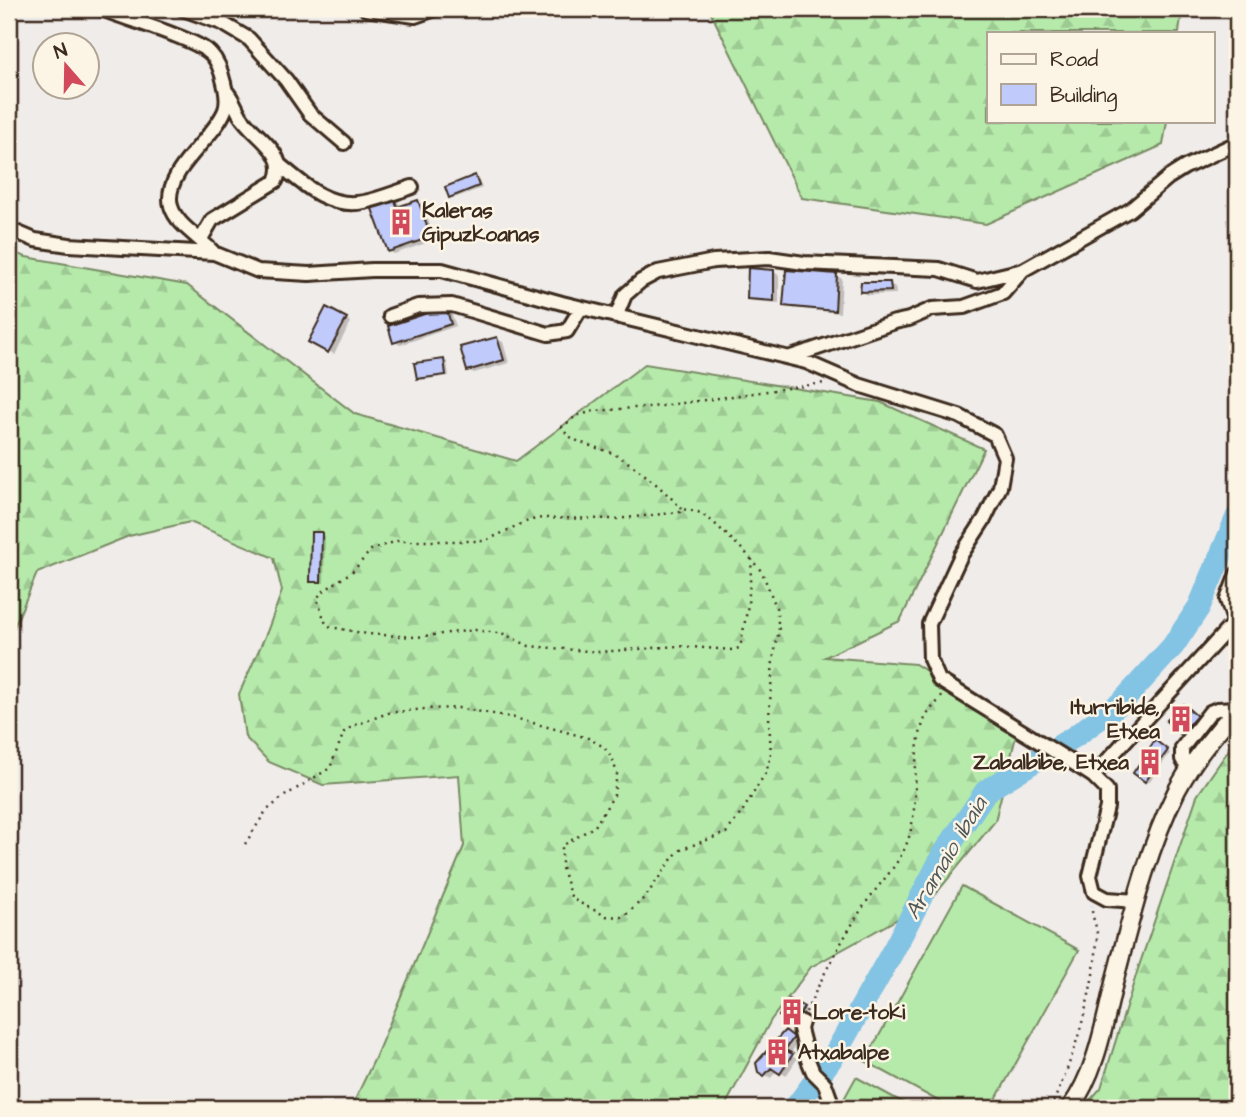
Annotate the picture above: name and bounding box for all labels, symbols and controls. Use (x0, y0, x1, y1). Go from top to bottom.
north arrow (32, 32, 102, 102)
legend (987, 32, 1214, 122)
text: N (50, 37, 71, 66)
text: Road (1050, 45, 1098, 74)
text: Building (1050, 81, 1118, 112)
place label: Kaleras Gipuzkoanas (422, 196, 540, 250)
building icon: Kaleras Gipuzkoanas (386, 207, 416, 237)
place label: Iturribide, Etxea (1070, 693, 1160, 746)
building icon: Iturribide, Etxea (1166, 704, 1196, 734)
building icon: Zabalbibe, Etxea (1135, 747, 1165, 777)
place label: Zabalbibe, Etxea (973, 748, 1129, 777)
water label: Aramaio ibaia (897, 790, 996, 925)
building icon: Lore-toki (777, 997, 807, 1027)
place label: Lore-toki (813, 998, 906, 1027)
building icon: Atxabalpe (762, 1037, 792, 1067)
place label: Atxabalpe (798, 1038, 890, 1068)

